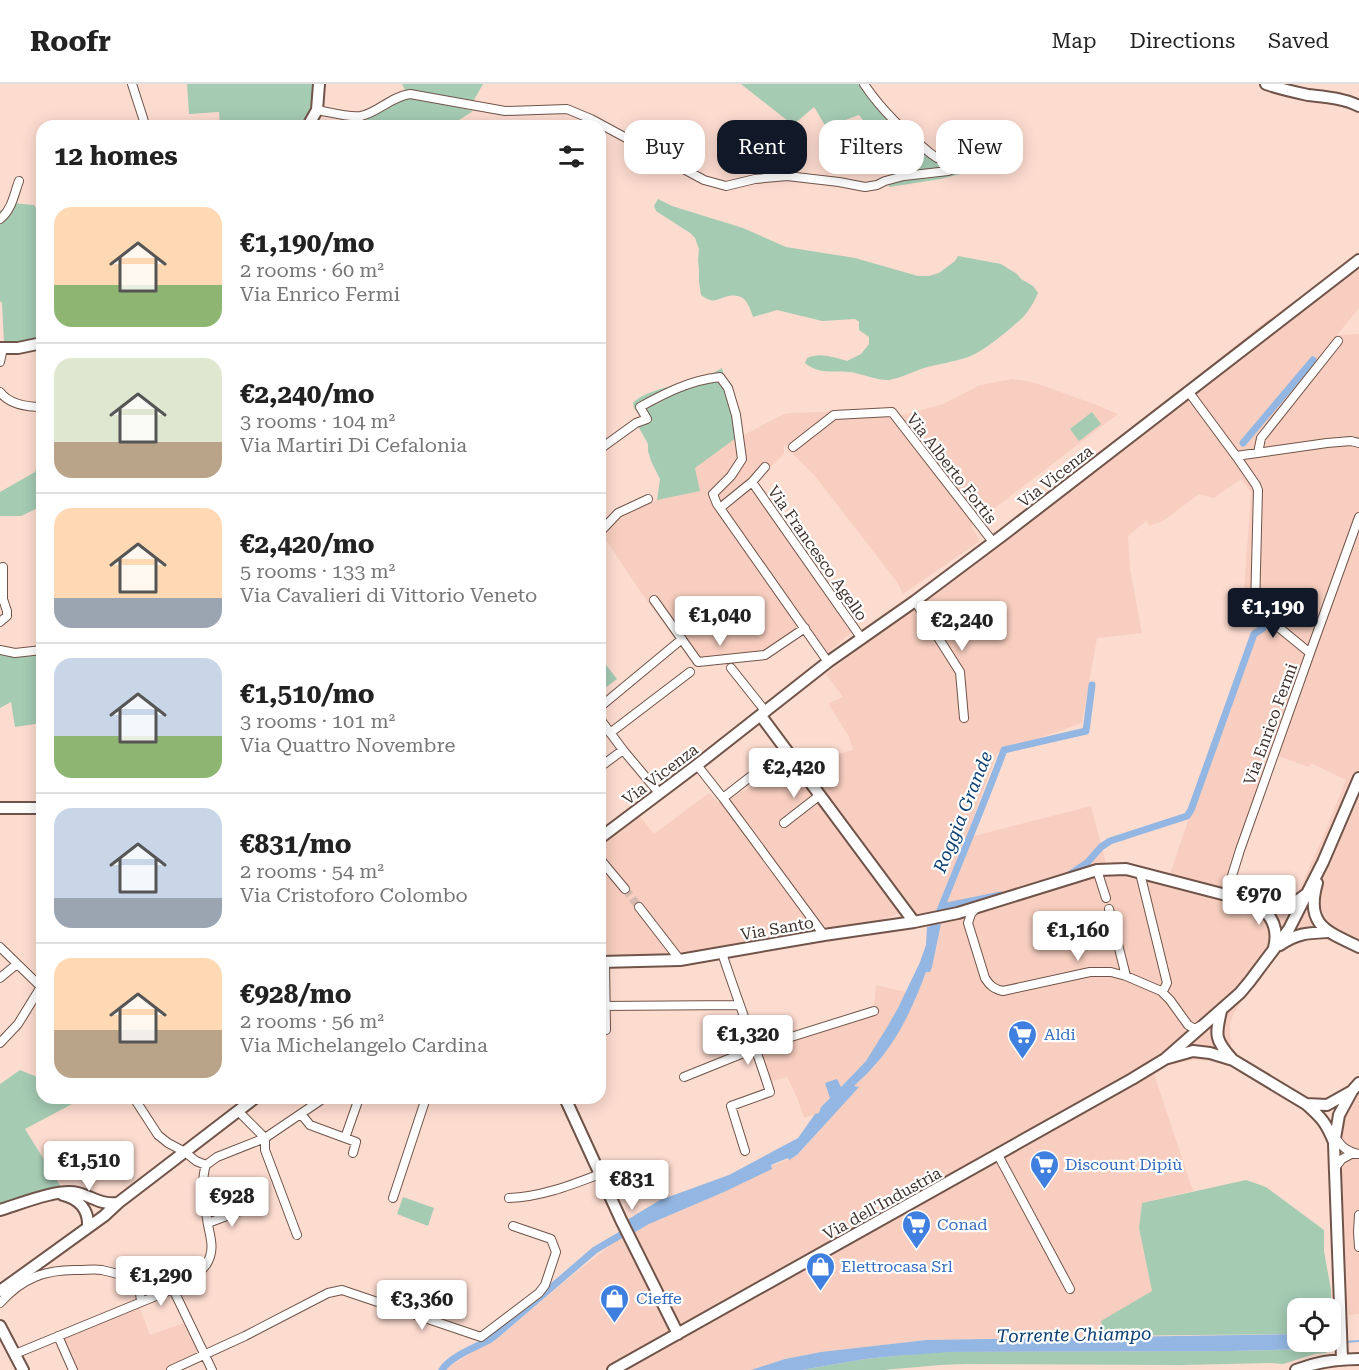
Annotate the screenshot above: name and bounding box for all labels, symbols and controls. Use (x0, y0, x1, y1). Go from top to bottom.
text: Roofr (30, 25, 111, 58)
text: Map (1052, 29, 1096, 53)
text: Directions (1129, 29, 1235, 53)
text: Saved (1268, 29, 1329, 53)
chip: Buy (624, 120, 705, 174)
chip: Rent (717, 120, 807, 174)
chip: Filters (819, 120, 924, 174)
chip: New (936, 120, 1023, 174)
icon: filters (555, 140, 588, 173)
text: 12 homes (54, 141, 178, 171)
text: €1,190/mo (240, 228, 375, 258)
icon: home (102, 231, 174, 303)
text: 2 rooms · 60 m² (240, 258, 384, 282)
text: Via Enrico Fermi (240, 282, 400, 306)
text: €2,240/mo (240, 379, 375, 409)
icon: home (102, 382, 174, 454)
text: 3 rooms · 104 m² (240, 409, 395, 433)
street label: Via Alberto Fortis (902, 409, 1001, 528)
text: Via Martiri Di Cefalonia (240, 433, 467, 457)
street label: Via Vicenza (1014, 441, 1097, 511)
street label: Via Francesco Agello (764, 482, 871, 625)
text: €2,420/mo (240, 529, 375, 559)
icon: home (102, 532, 174, 604)
text: 5 rooms · 133 m² (240, 559, 395, 583)
text: Via Cavalieri di Vittorio Veneto (240, 583, 537, 607)
pin: €1,190 (1224, 588, 1322, 639)
text: €1,190 (1242, 595, 1304, 619)
pin: €1,040 (671, 596, 769, 647)
pin: €2,240 (913, 601, 1011, 652)
text: €1,040 (689, 603, 751, 627)
text: €2,240 (931, 608, 993, 632)
street label: Via Enrico Fermi (1240, 661, 1301, 788)
text: €1,510/mo (240, 679, 375, 709)
icon: home (102, 682, 174, 754)
text: 3 rooms · 101 m² (240, 709, 395, 733)
text: Via Quattro Novembre (240, 733, 455, 757)
street label: Via Vicenza (619, 740, 702, 809)
pin: €2,420 (745, 748, 843, 799)
water label: Roggia Grande (928, 748, 996, 876)
text: €2,420 (763, 755, 825, 779)
text: €831/mo (240, 829, 352, 859)
icon: home (102, 832, 174, 904)
text: 2 rooms · 54 m² (240, 859, 384, 883)
pin: €970 (1223, 875, 1295, 926)
text: €970 (1237, 882, 1281, 906)
text: Via Cristoforo Colombo (240, 883, 468, 907)
pin: €1,160 (1029, 911, 1127, 962)
street label: Via Santo (739, 913, 815, 944)
text: €1,160 (1047, 918, 1109, 942)
text: €928/mo (240, 979, 352, 1009)
icon: home (102, 982, 174, 1054)
text: 2 rooms · 56 m² (240, 1009, 384, 1033)
pin: €1,320 (699, 1015, 797, 1066)
supermarket icon: Aldi (1007, 1018, 1039, 1060)
text: €1,320 (717, 1022, 779, 1046)
place label: Aldi (1044, 1025, 1076, 1044)
text: Via Michelangelo Cardina (240, 1033, 488, 1057)
pin: €1,510 (40, 1141, 138, 1192)
text: €1,510 (58, 1148, 120, 1172)
supermarket icon: Discount Dipiù (1028, 1148, 1060, 1190)
place label: Discount Dipiù (1065, 1155, 1182, 1174)
pin: €831 (596, 1160, 668, 1211)
street label: Via dell'Industria (820, 1163, 945, 1244)
text: €831 (610, 1167, 654, 1191)
pin: €928 (196, 1177, 268, 1228)
text: €928 (210, 1184, 254, 1208)
supermarket icon: Conad (900, 1208, 932, 1250)
place label: Conad (937, 1215, 987, 1234)
shop icon: Elettrocasa Srl (804, 1250, 836, 1292)
pin: €1,290 (112, 1256, 210, 1307)
place label: Elettrocasa Srl (841, 1257, 953, 1276)
text: €1,290 (130, 1263, 192, 1287)
pin: €3,360 (373, 1280, 471, 1331)
shop icon: Cieffe (599, 1282, 631, 1324)
text: €3,360 (391, 1287, 453, 1311)
place label: Cieffe (636, 1289, 682, 1308)
map controls (1287, 1298, 1341, 1352)
button: locate (1287, 1298, 1341, 1352)
water label: Torrente Chiampo (996, 1323, 1152, 1346)

